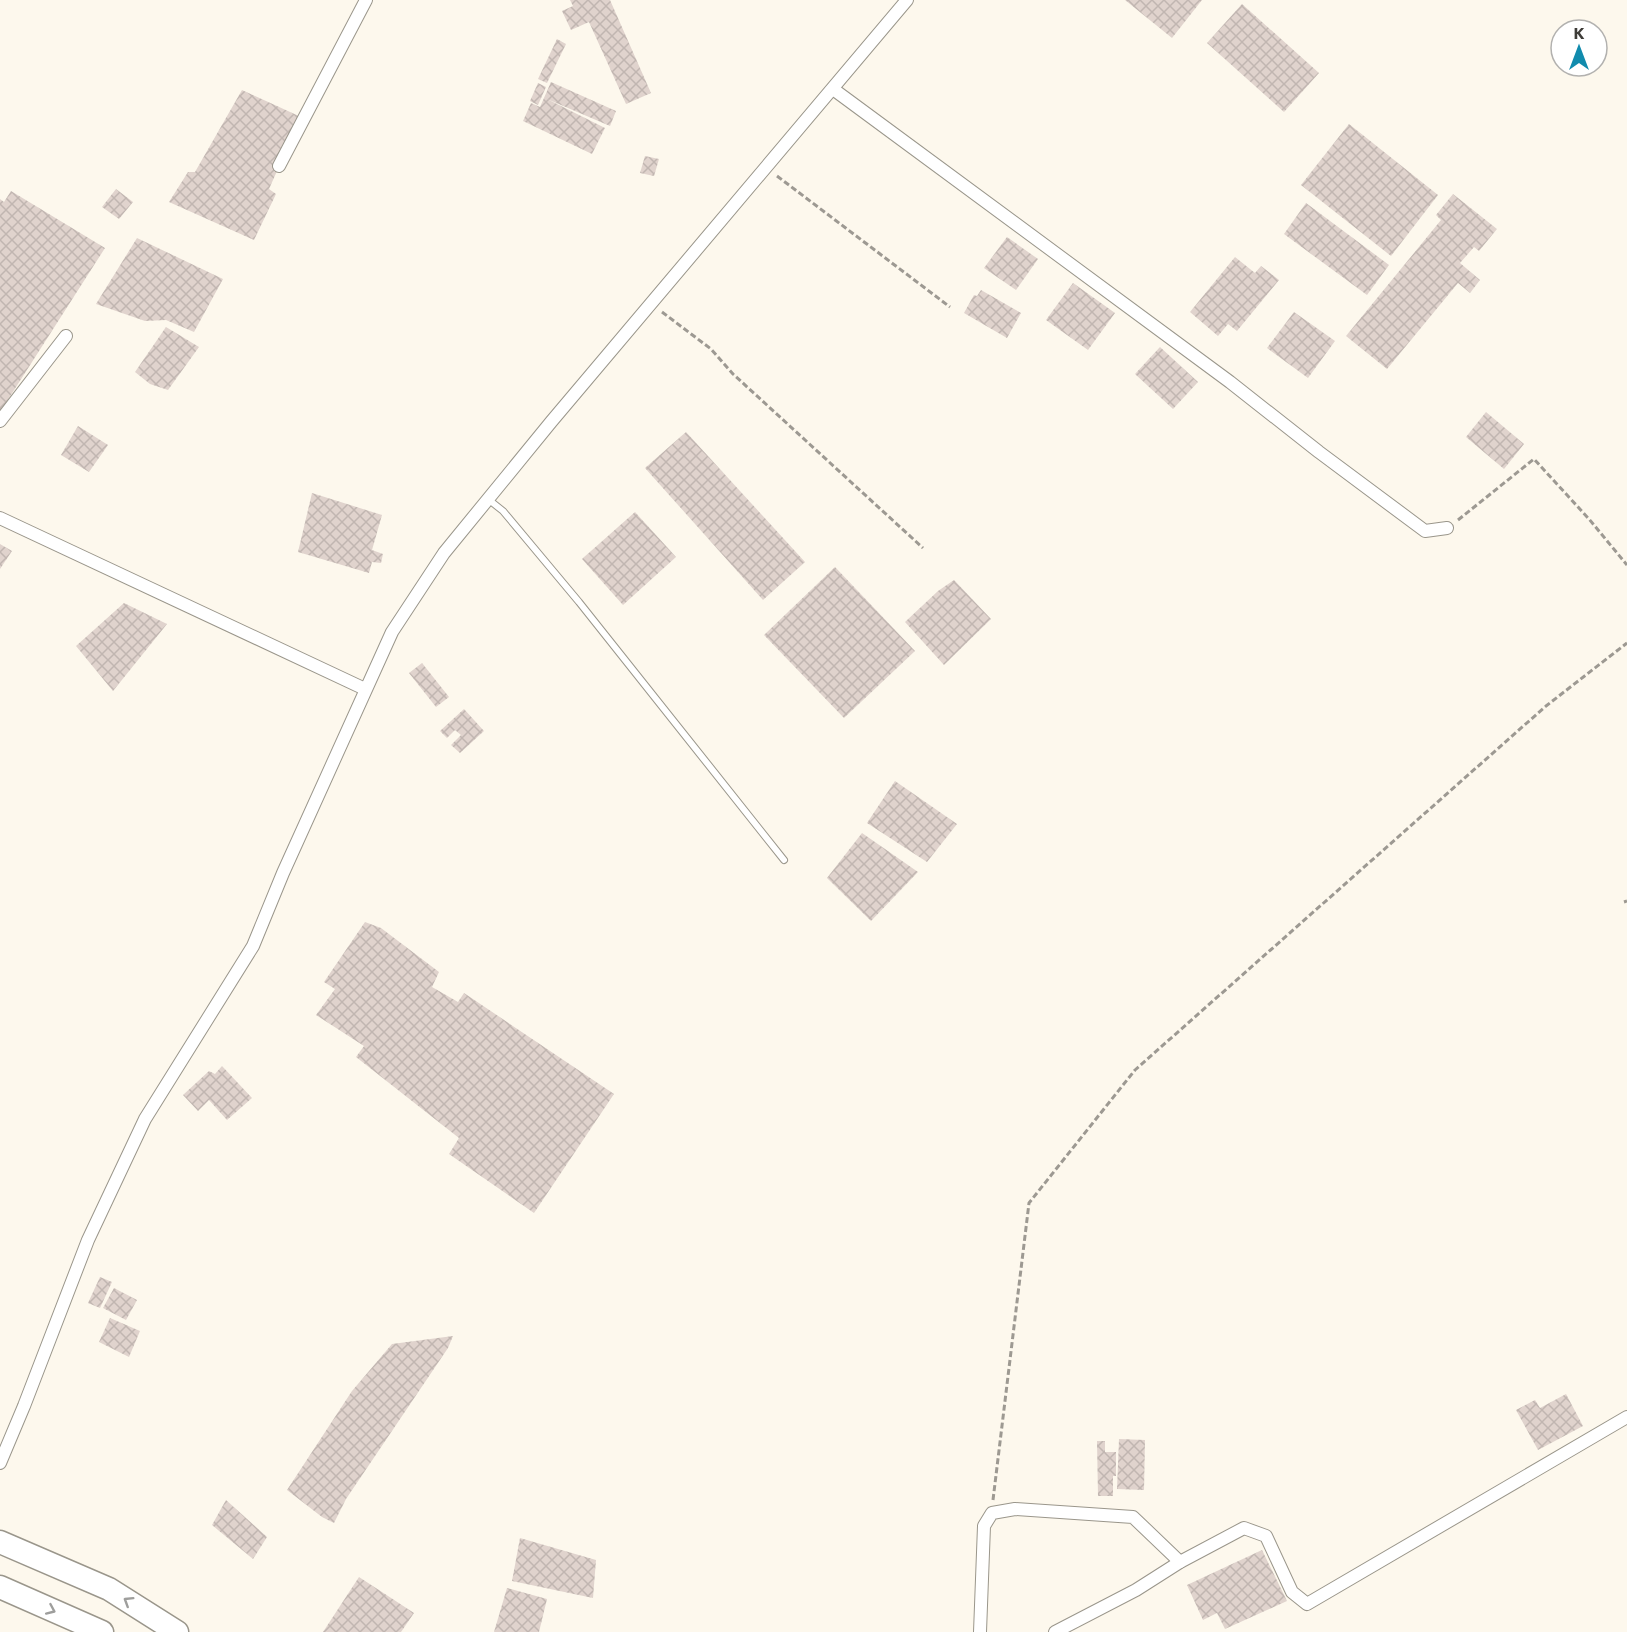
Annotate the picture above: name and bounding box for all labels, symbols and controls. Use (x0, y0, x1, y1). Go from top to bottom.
north arrow (1549, 18, 1609, 78)
text: K (1573, 23, 1585, 42)
one-way arrow (124, 1596, 134, 1608)
one-way arrow (45, 1602, 56, 1614)

